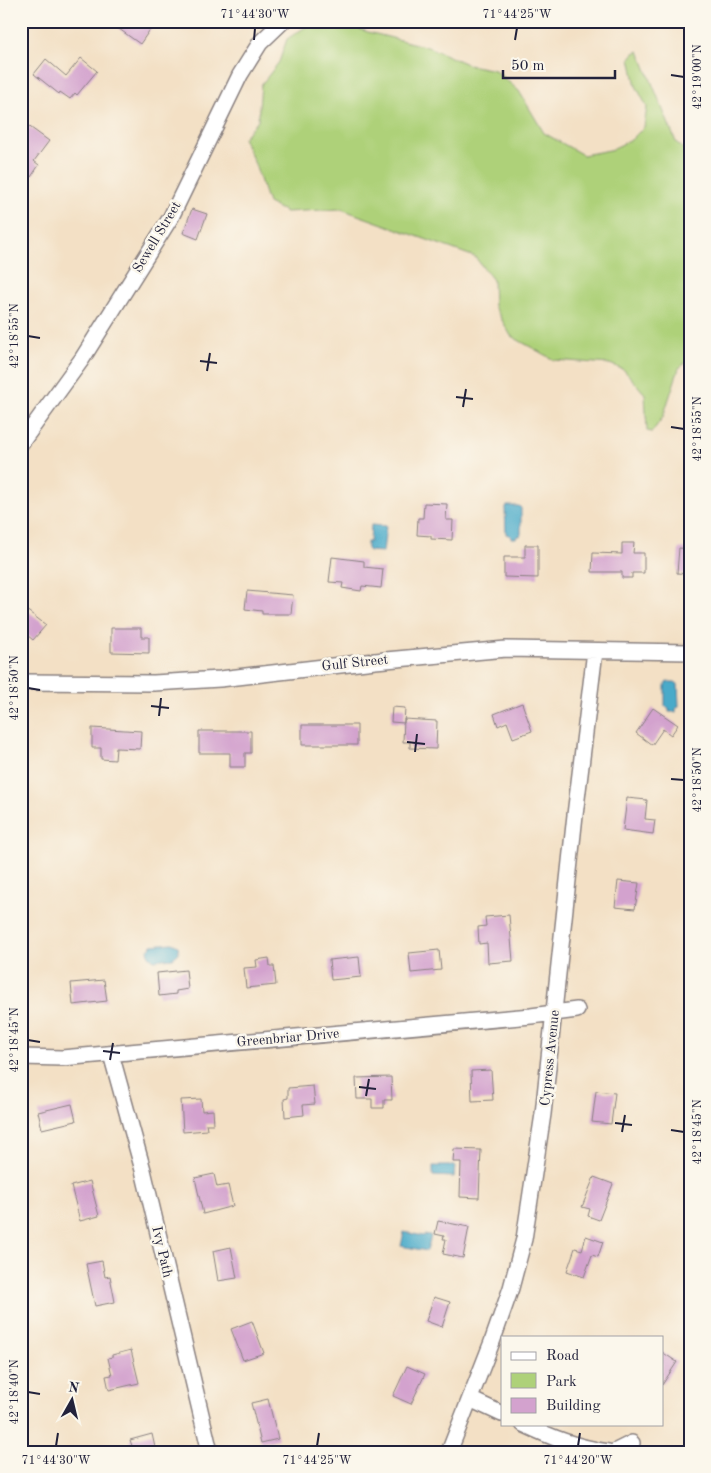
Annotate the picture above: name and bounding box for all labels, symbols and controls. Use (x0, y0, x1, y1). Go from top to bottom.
text: 71°44'25"W (482, 8, 552, 21)
text: 71°44'30"W (220, 9, 290, 21)
text: 42°19'00"N (692, 44, 704, 110)
scale bar (503, 48, 616, 80)
text: 50 m (511, 59, 545, 74)
street label: Sewell Street (130, 199, 184, 275)
text: 42°18'55"N (8, 303, 21, 369)
text: 42°18'55"N (691, 396, 704, 462)
street label: Gulf Street (321, 653, 389, 673)
text: 42°18'50"N (8, 655, 21, 721)
text: 42°18'50"N (691, 747, 704, 813)
text: 42°18'45"N (8, 1007, 21, 1073)
street label: Cypress Avenue (538, 1009, 562, 1107)
street label: Greenbriar Drive (236, 1027, 340, 1049)
text: 42°18'45"N (691, 1099, 704, 1165)
street label: Ivy Path (149, 1225, 175, 1280)
legend (501, 1336, 664, 1426)
text: Road (546, 1349, 580, 1364)
text: 42°18'40"N (9, 1359, 21, 1425)
text: Park (546, 1375, 577, 1390)
north arrow (48, 1376, 98, 1426)
text: N (67, 1380, 80, 1396)
text: Building (546, 1399, 601, 1414)
text: 71°44'25"W (282, 1454, 352, 1467)
text: 71°44'30"W (21, 1455, 91, 1467)
text: 71°44'20"W (543, 1455, 613, 1467)

